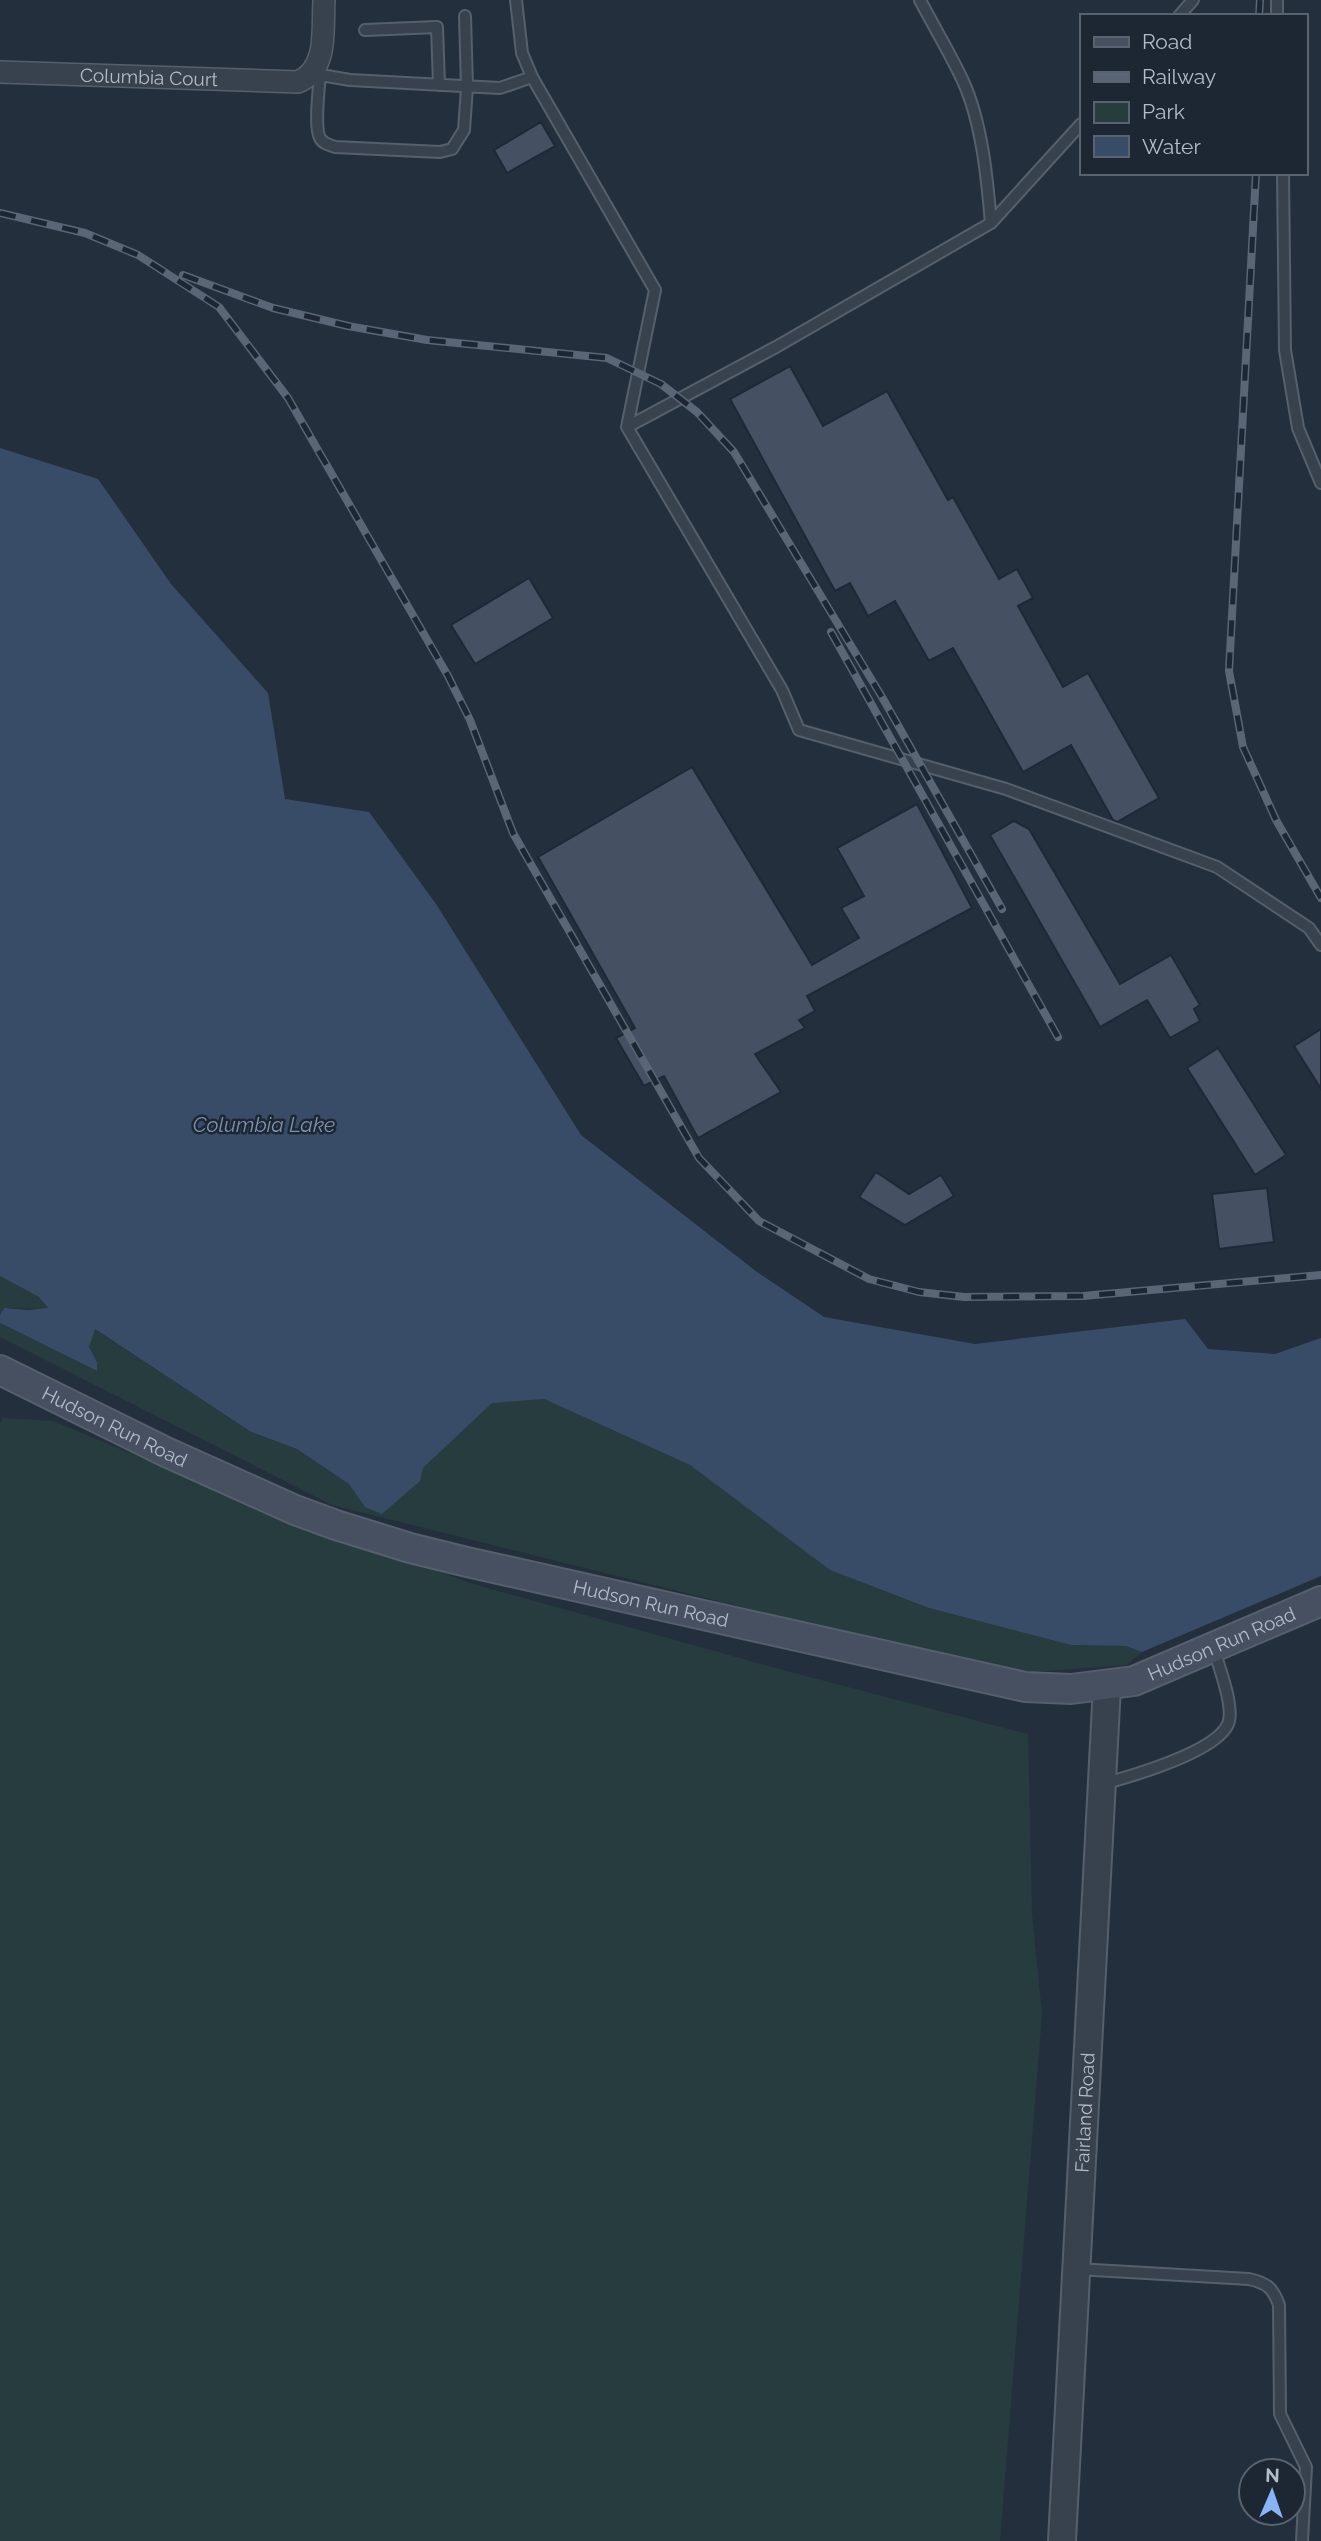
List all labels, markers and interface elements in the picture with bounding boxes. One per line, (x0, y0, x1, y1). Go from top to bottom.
legend (1080, 14, 1307, 175)
text: Road (1142, 29, 1192, 54)
street label: Columbia Court (80, 64, 219, 90)
text: Railway (1142, 64, 1216, 89)
text: Park (1142, 99, 1185, 124)
text: Water (1142, 134, 1201, 159)
water label: Columbia Lake (193, 1112, 335, 1137)
street label: Hudson Run Road (39, 1382, 191, 1471)
street label: Hudson Run Road (571, 1575, 731, 1631)
street label: Hudson Run Road (1144, 1602, 1299, 1685)
street label: Fairland Road (1070, 2052, 1099, 2173)
north arrow (1237, 2457, 1307, 2527)
text: N (1265, 2464, 1280, 2486)

